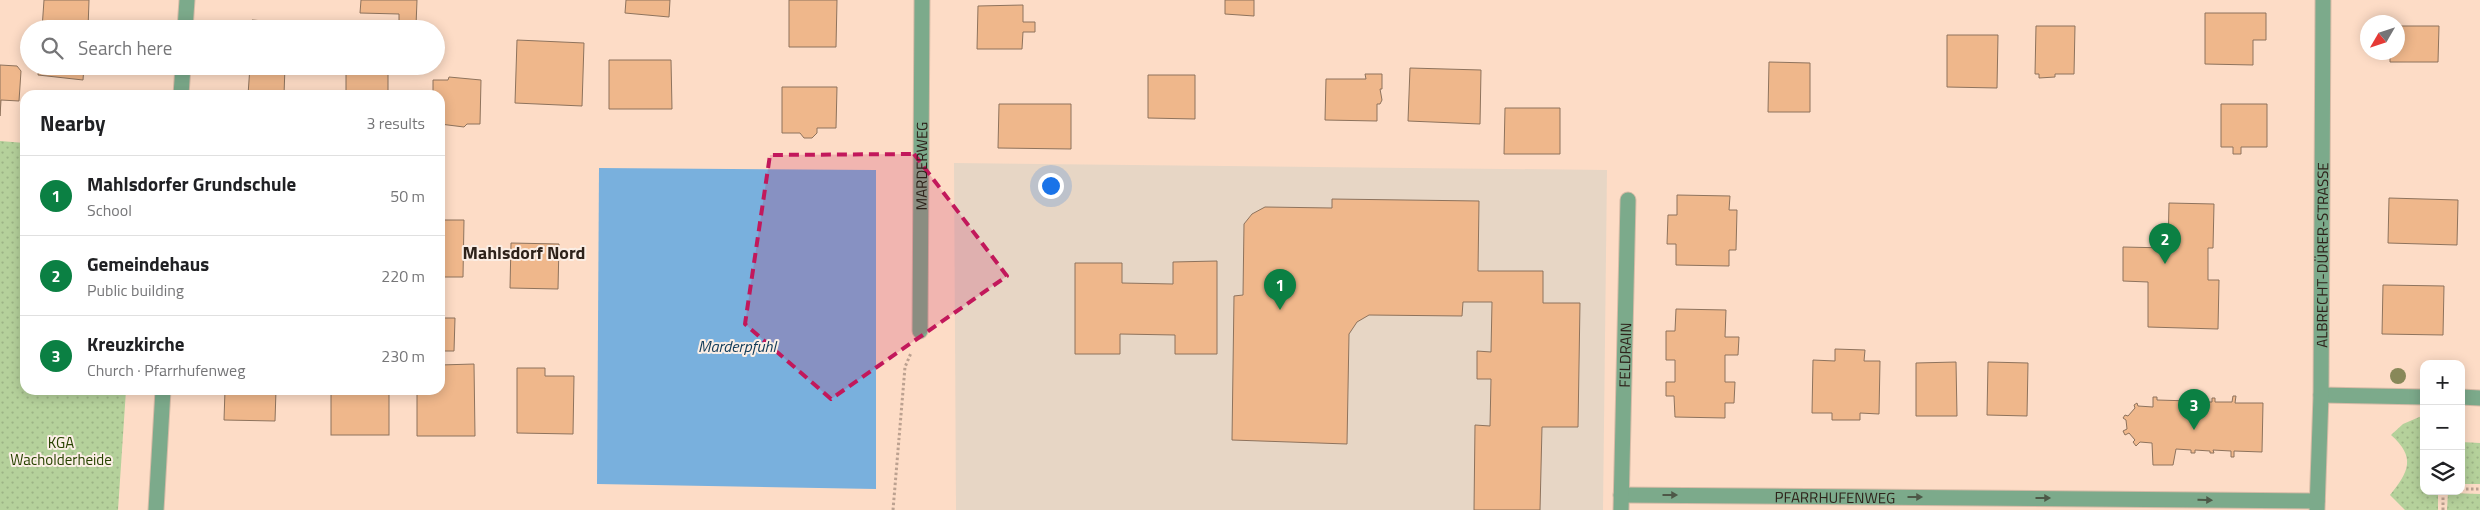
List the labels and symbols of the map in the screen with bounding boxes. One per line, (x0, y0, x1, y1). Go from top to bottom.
north arrow (2360, 15, 2405, 60)
street label: MARDERWEG (909, 122, 933, 210)
street label: ALBRECHT-DÜRER-STRASSE (2310, 162, 2334, 348)
your location (1038, 173, 1064, 199)
pin: 2 (2149, 223, 2181, 264)
district label: Mahlsdorf Nord (462, 239, 586, 266)
pin: 1 (1264, 269, 1296, 310)
street label: FELDRAIN (1612, 322, 1637, 388)
water label: Marderpfuhl (698, 334, 778, 358)
pin: 3 (2178, 389, 2210, 430)
park label: KGA Wacholderheide (10, 431, 112, 471)
street label: PFARRHUFENWEG (1775, 485, 1895, 509)
one-way arrow (1662, 491, 1678, 499)
one-way arrow (1908, 493, 1924, 501)
one-way arrow (2035, 494, 2051, 502)
one-way arrow (2198, 496, 2214, 504)

